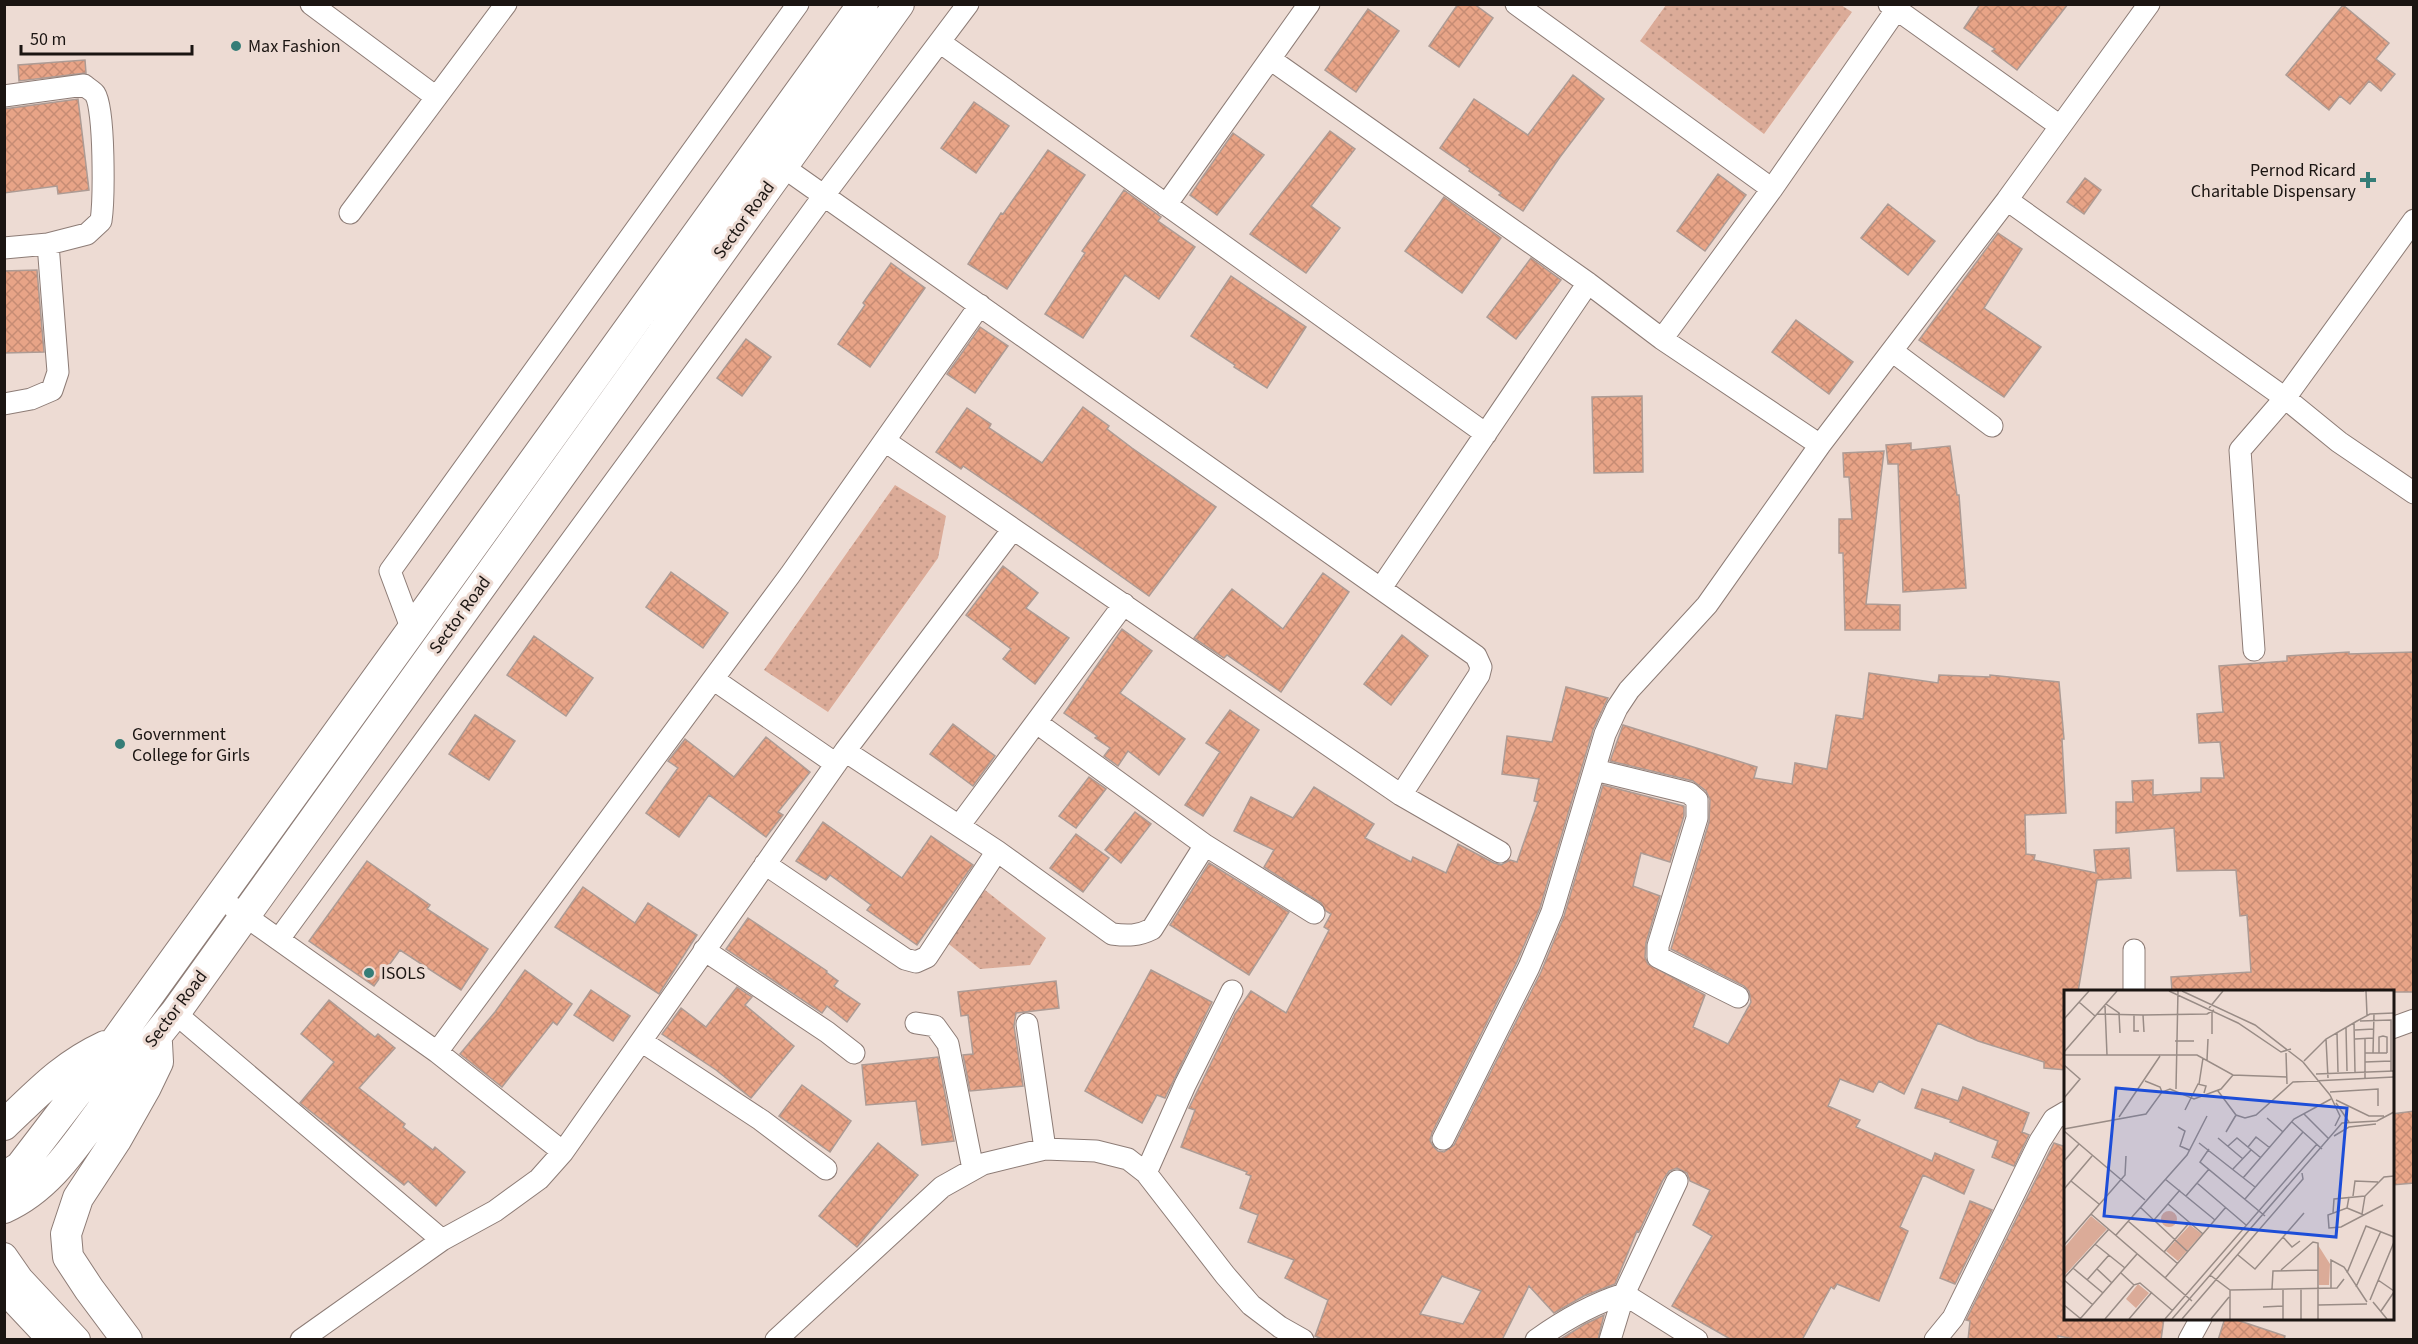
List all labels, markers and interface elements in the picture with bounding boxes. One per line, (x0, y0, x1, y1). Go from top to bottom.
scale bar (21, 18, 192, 56)
text: 50 m (30, 27, 66, 52)
place label: Max Fashion (248, 34, 341, 59)
marker: Max Fashion (229, 39, 243, 53)
place label: Pernod Ricard Charitable Dispensary (2191, 158, 2357, 204)
marker: Pernod Ricard Charitable Dispensary (2361, 173, 2375, 187)
street label: Sector Road (707, 176, 781, 264)
street label: Sector Road (423, 571, 497, 659)
place label: Government College for Girls (132, 722, 250, 768)
marker: Government College for Girls (113, 737, 127, 751)
place label: ISOLS (381, 961, 425, 986)
street label: Sector Road (139, 965, 213, 1053)
marker: ISOLS (362, 966, 376, 980)
inset map (2064, 990, 2394, 1320)

